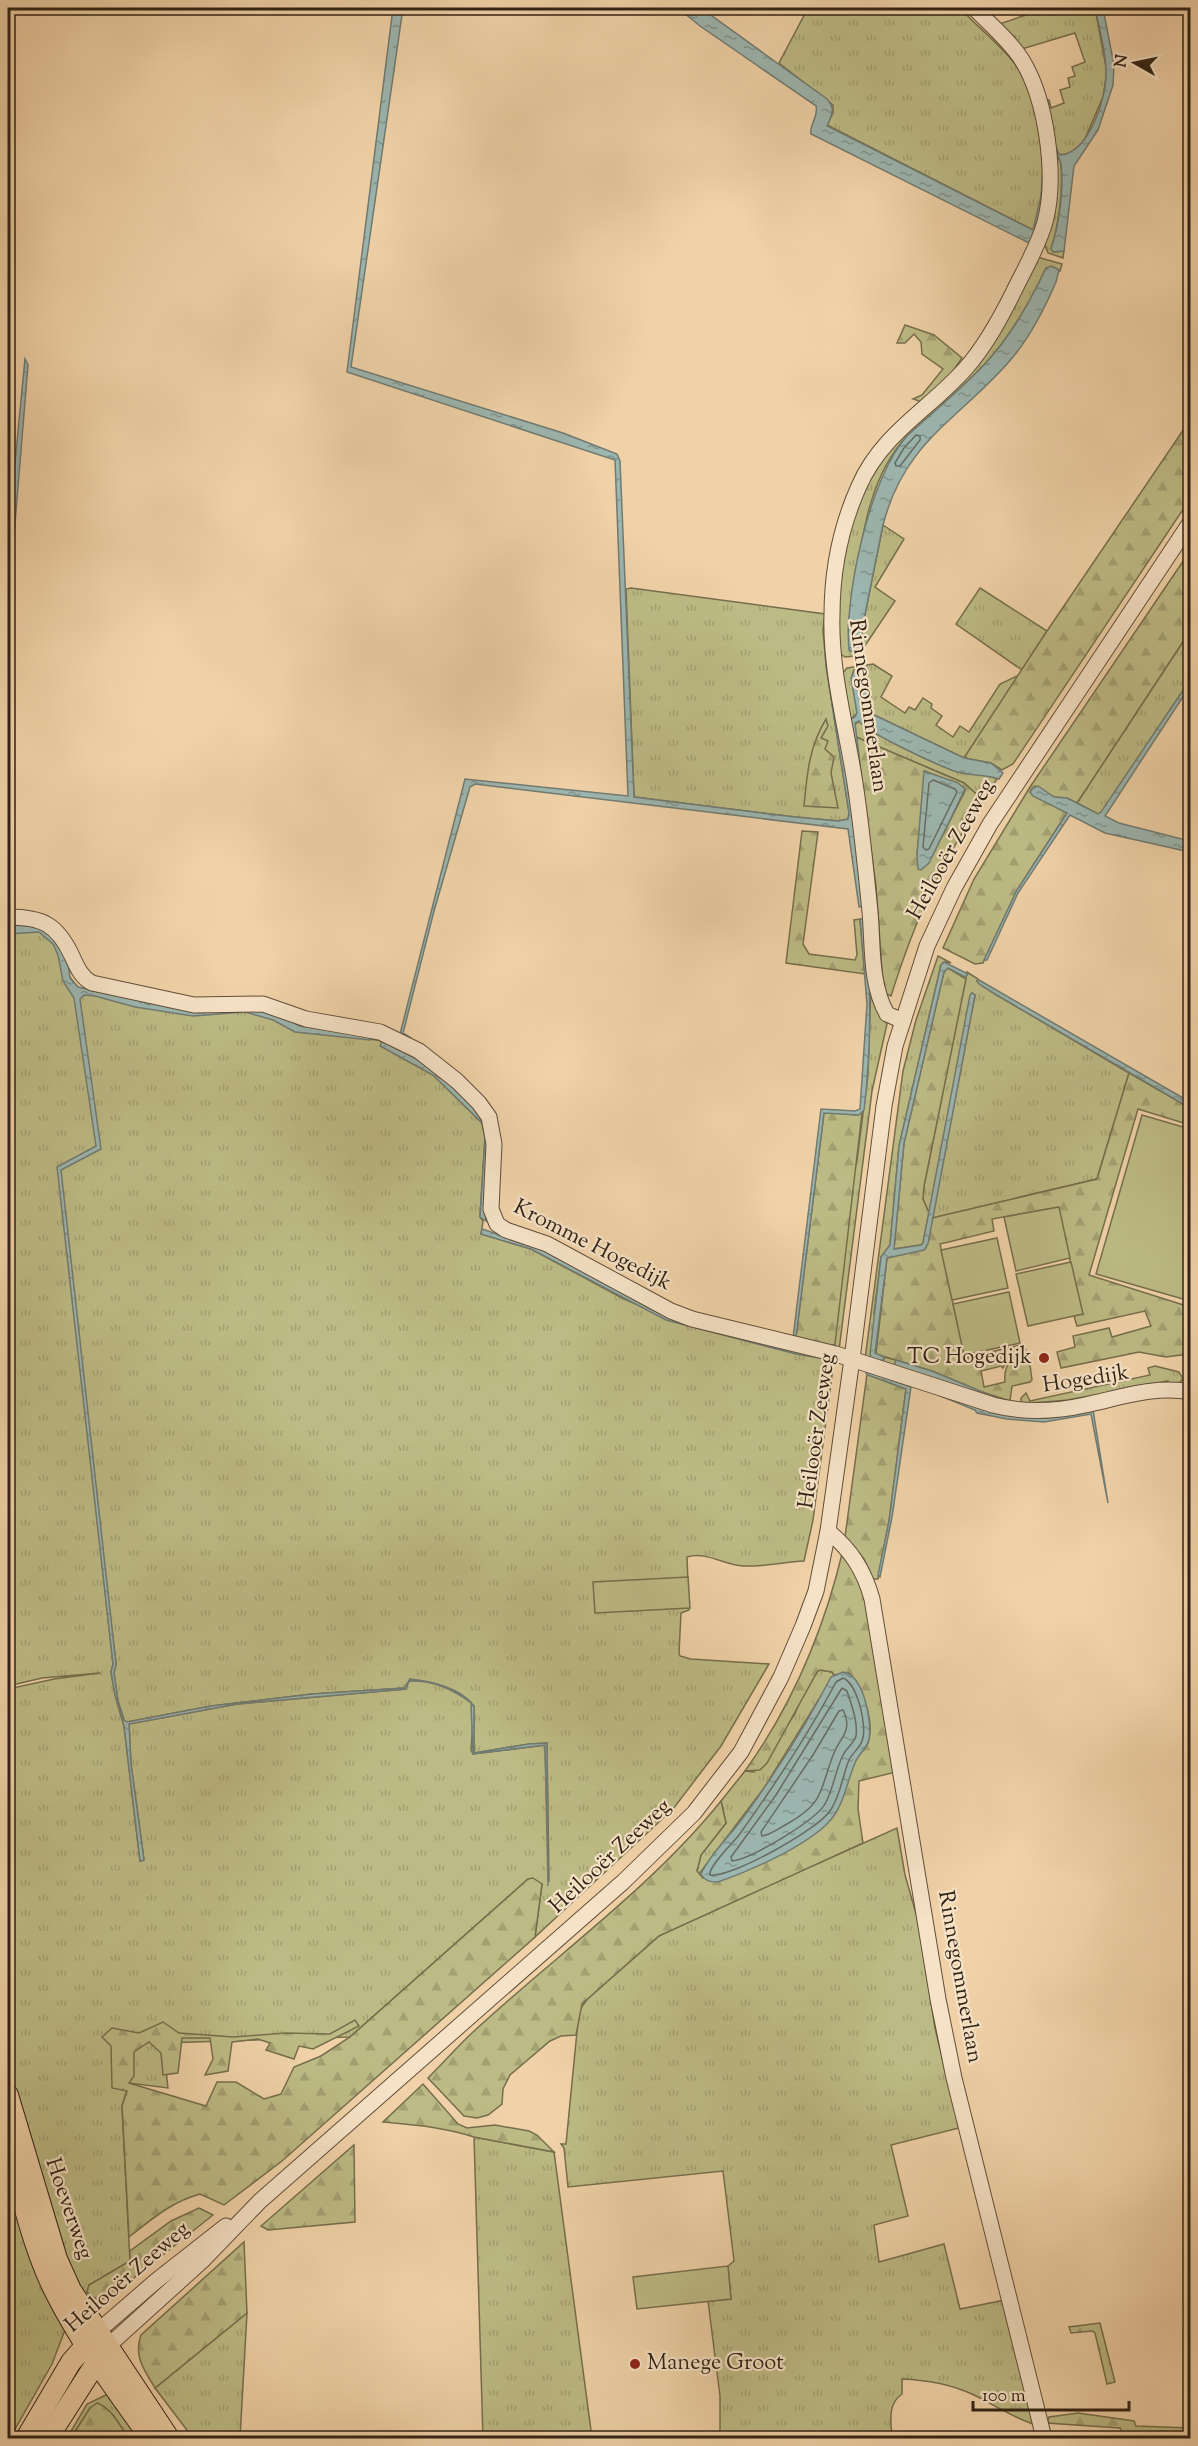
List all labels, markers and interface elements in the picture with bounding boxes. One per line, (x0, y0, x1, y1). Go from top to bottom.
north arrow (1105, 33, 1165, 93)
text: N (1110, 53, 1135, 69)
street label: Rinnegommerlaan (839, 617, 895, 795)
street label: Heilooër Zeeweg (900, 774, 1004, 926)
street label: Kromme Hogedijk (507, 1192, 677, 1300)
place label: TC Hogedijk (907, 1342, 1032, 1374)
street label: Heilooër Zeeweg (791, 1351, 845, 1511)
marker: TC Hogedijk (1037, 1351, 1051, 1365)
street label: Hogedijk (1041, 1357, 1131, 1403)
street label: Heilooër Zeeweg (543, 1792, 679, 1922)
street label: Rinnegommerlaan (928, 1888, 990, 2066)
street label: Hoeverweg (36, 2154, 100, 2264)
street label: Heilooër Zeeweg (58, 2214, 198, 2341)
place label: Manege Groot (647, 2348, 784, 2380)
marker: Manege Groot (628, 2357, 642, 2371)
scale bar (973, 2374, 1129, 2412)
text: 100 m (982, 2384, 1026, 2410)

